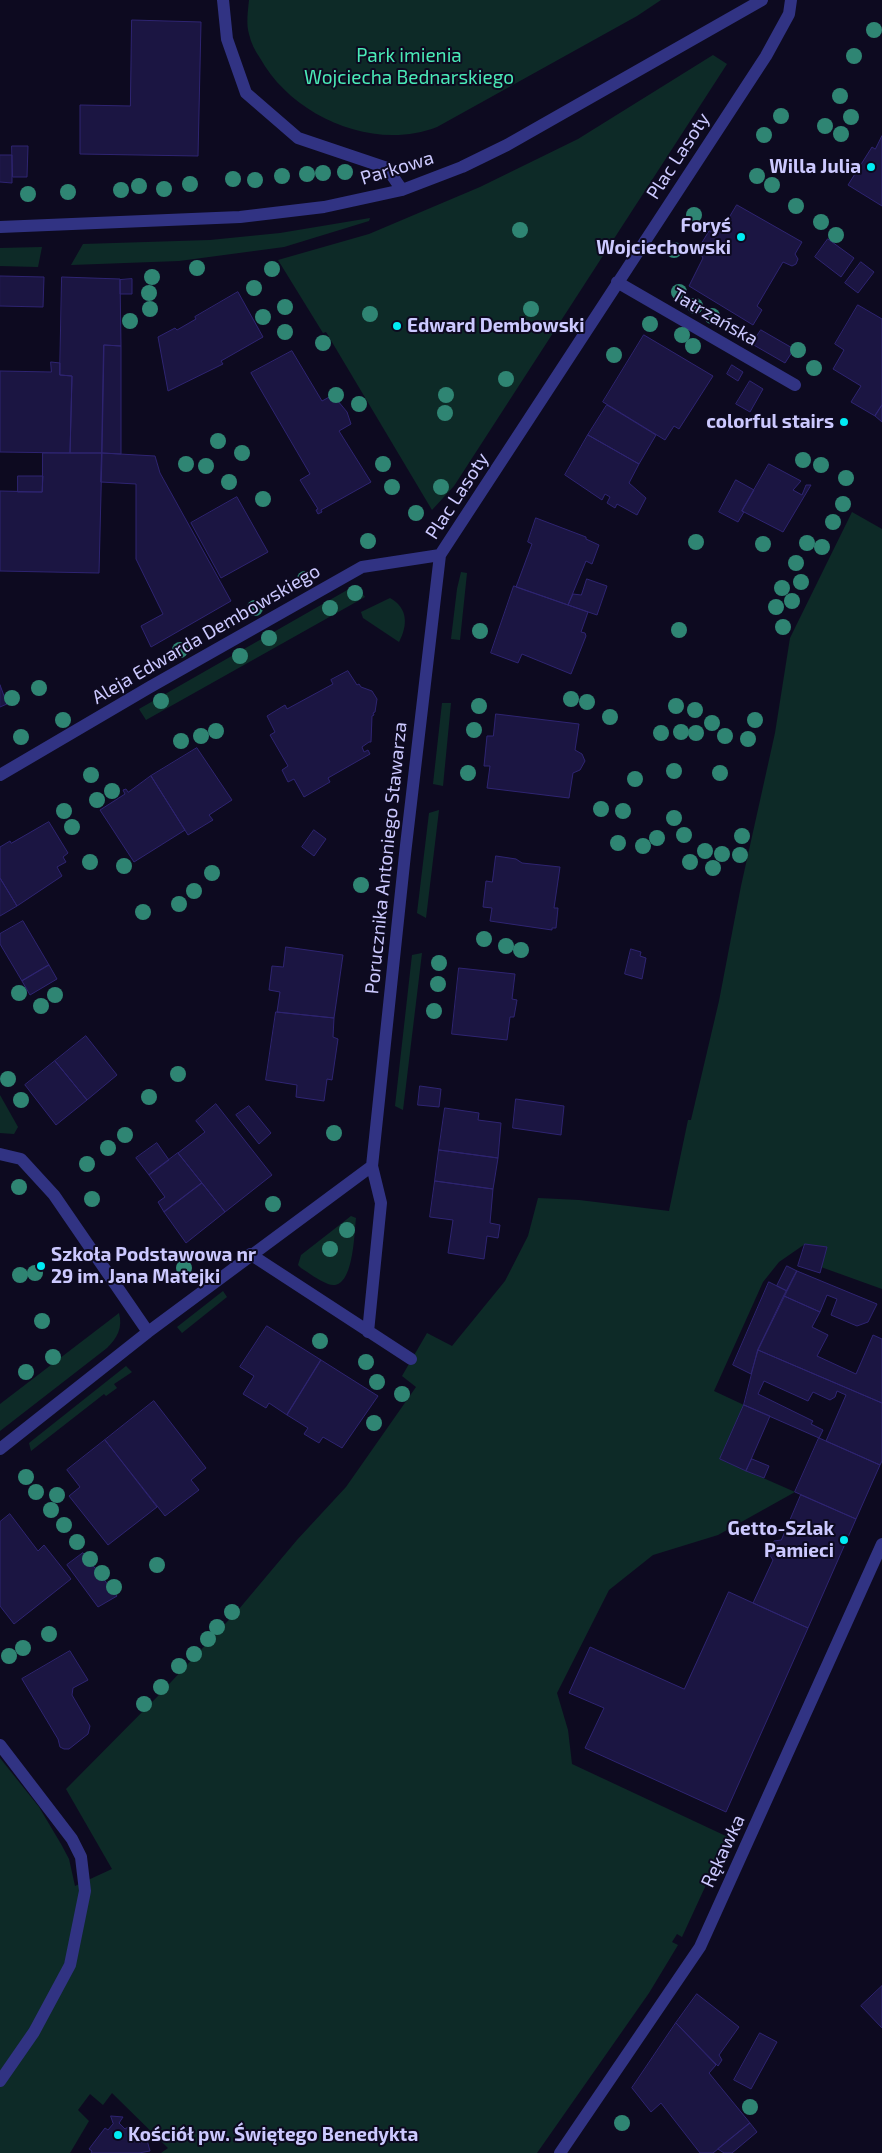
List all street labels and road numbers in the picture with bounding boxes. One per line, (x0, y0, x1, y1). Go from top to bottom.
street label: Plac Lasoty (642, 108, 714, 204)
street label: Parkowa (358, 146, 436, 190)
street label: Tatrzańska (668, 283, 762, 351)
street label: Plac Lasoty (421, 448, 493, 544)
street label: Aleja Edwarda Dembowskiego (88, 559, 324, 709)
street label: Porucznika Antoniego Stawarza (360, 721, 412, 995)
street label: Rękawka (696, 1811, 750, 1891)

